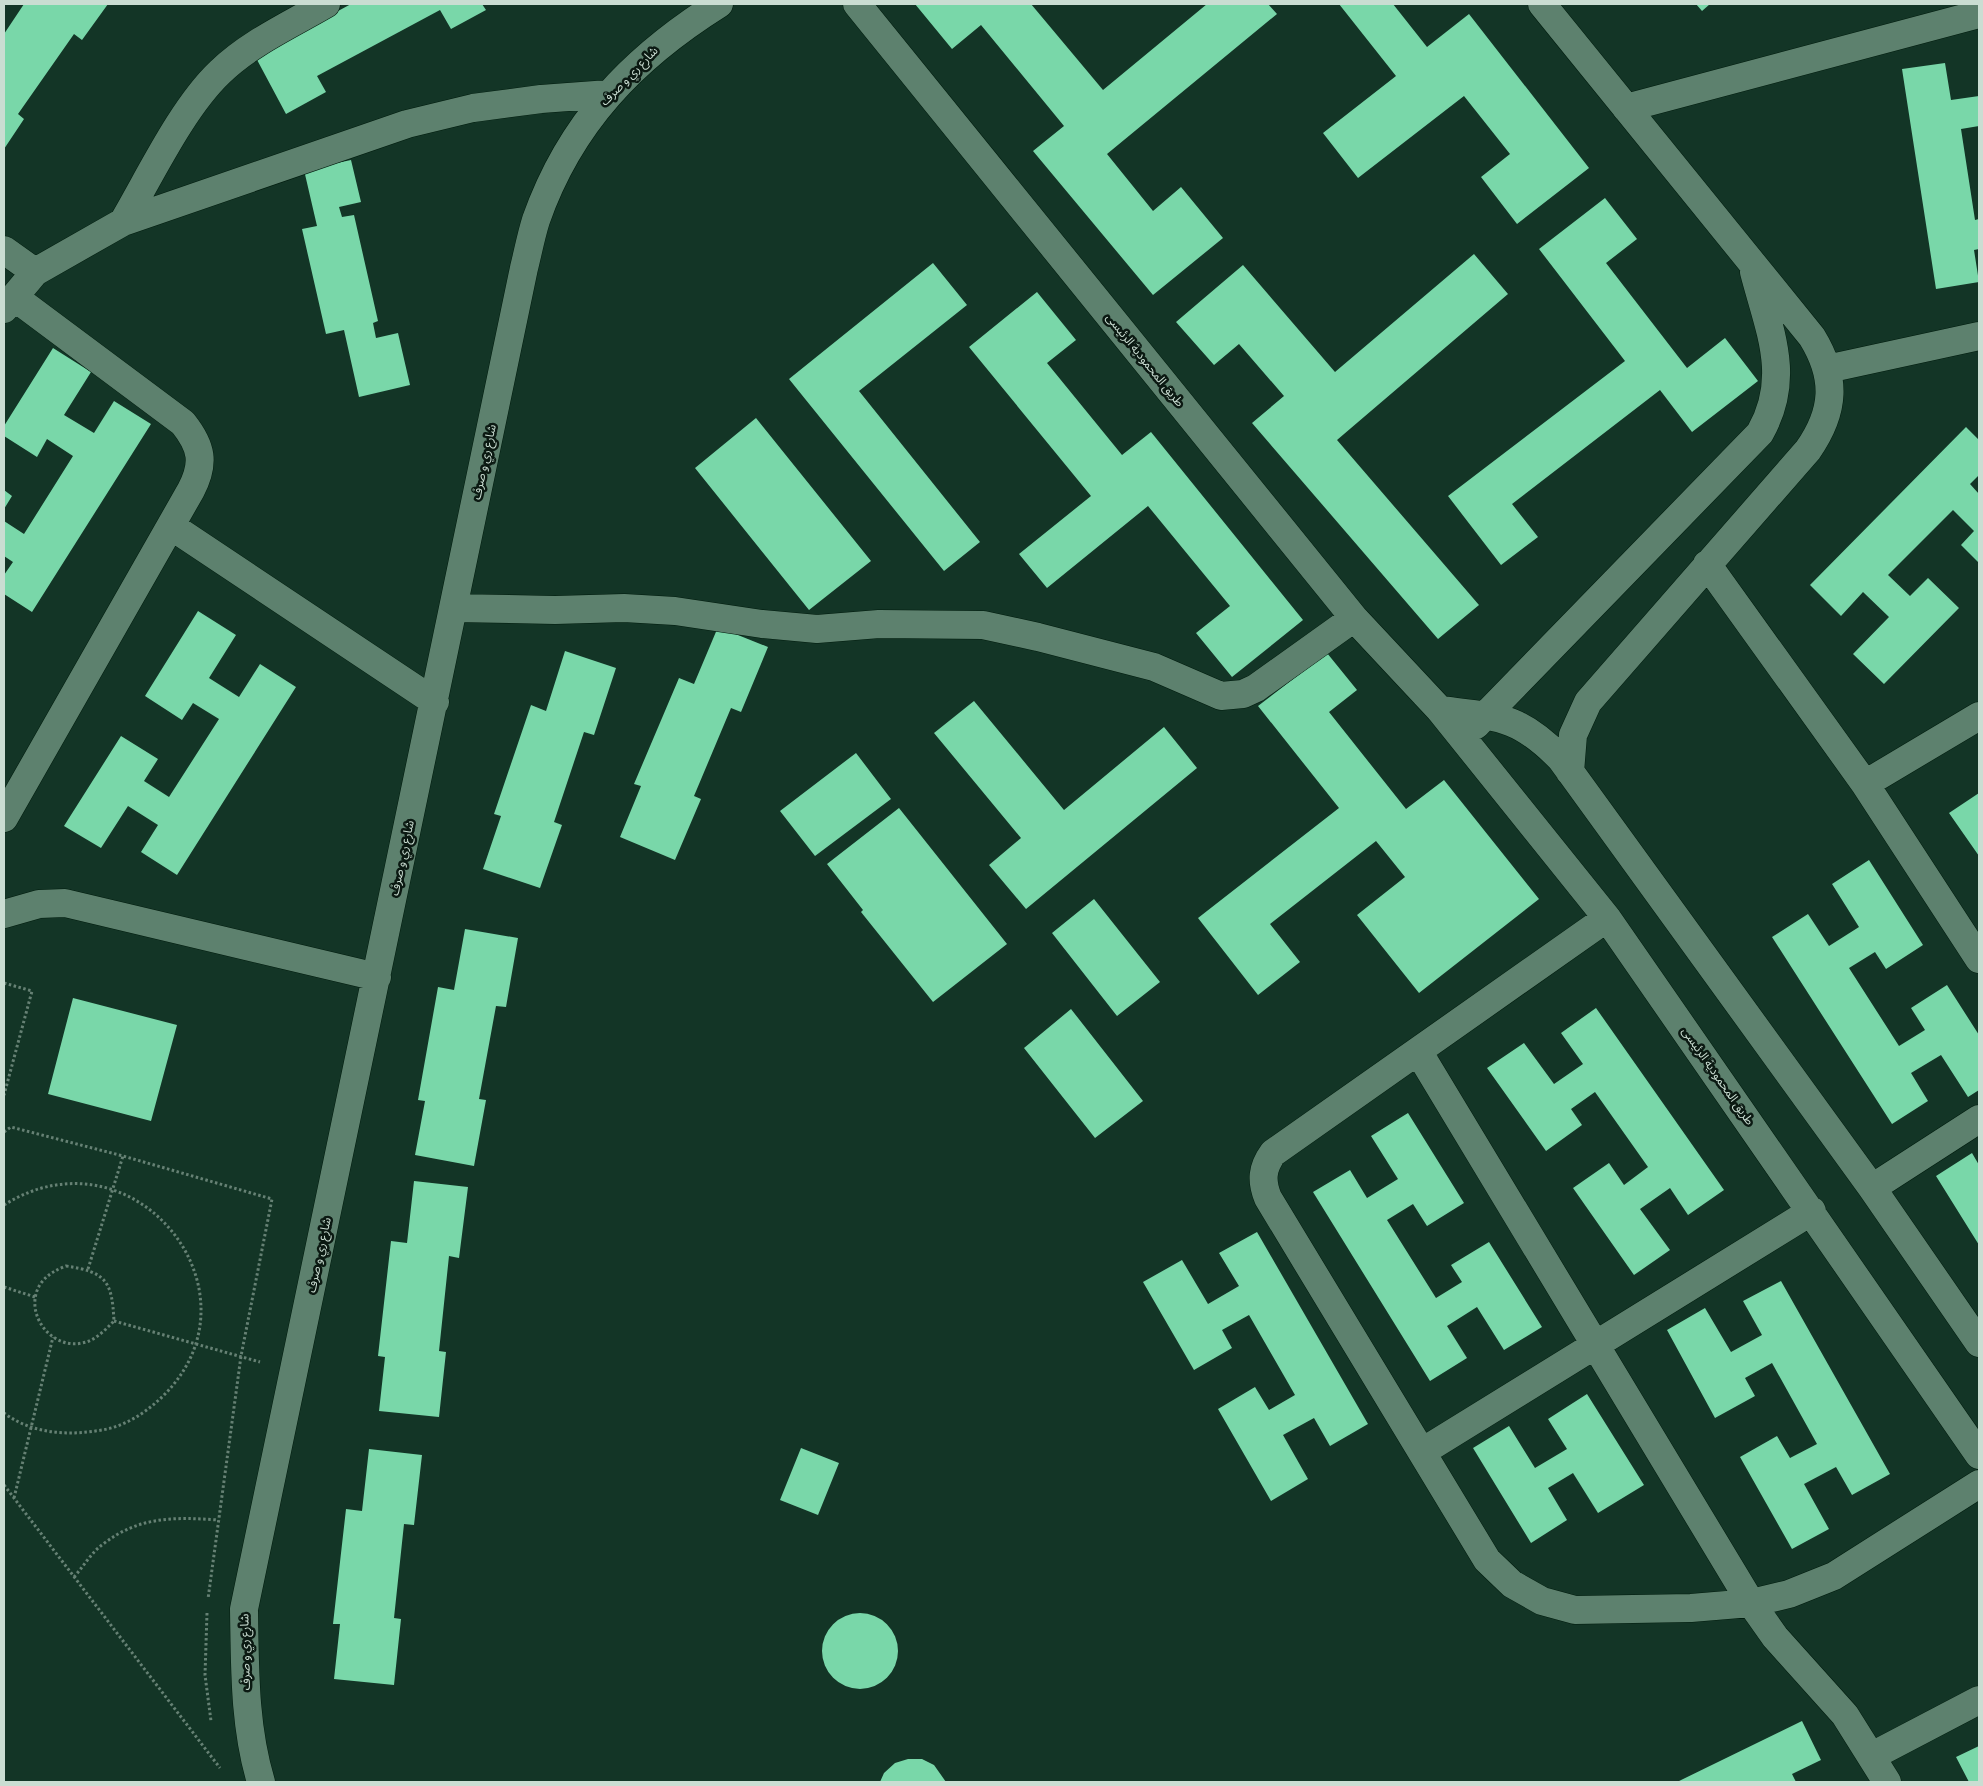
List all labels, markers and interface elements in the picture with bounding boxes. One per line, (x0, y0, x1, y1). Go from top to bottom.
street label: شارع ري و صرف (596, 42, 663, 110)
street label: طريق المحمودية الرئيسى (1102, 309, 1188, 410)
street label: شارع ري و صرف (467, 423, 502, 501)
street label: شارع ري و صرف (385, 819, 420, 897)
street label: طريق المحمودية الرئيسى (1678, 1023, 1759, 1128)
street label: شارع ري و صرف (302, 1216, 337, 1294)
street label: شارع ري و صرف (235, 1614, 255, 1690)

